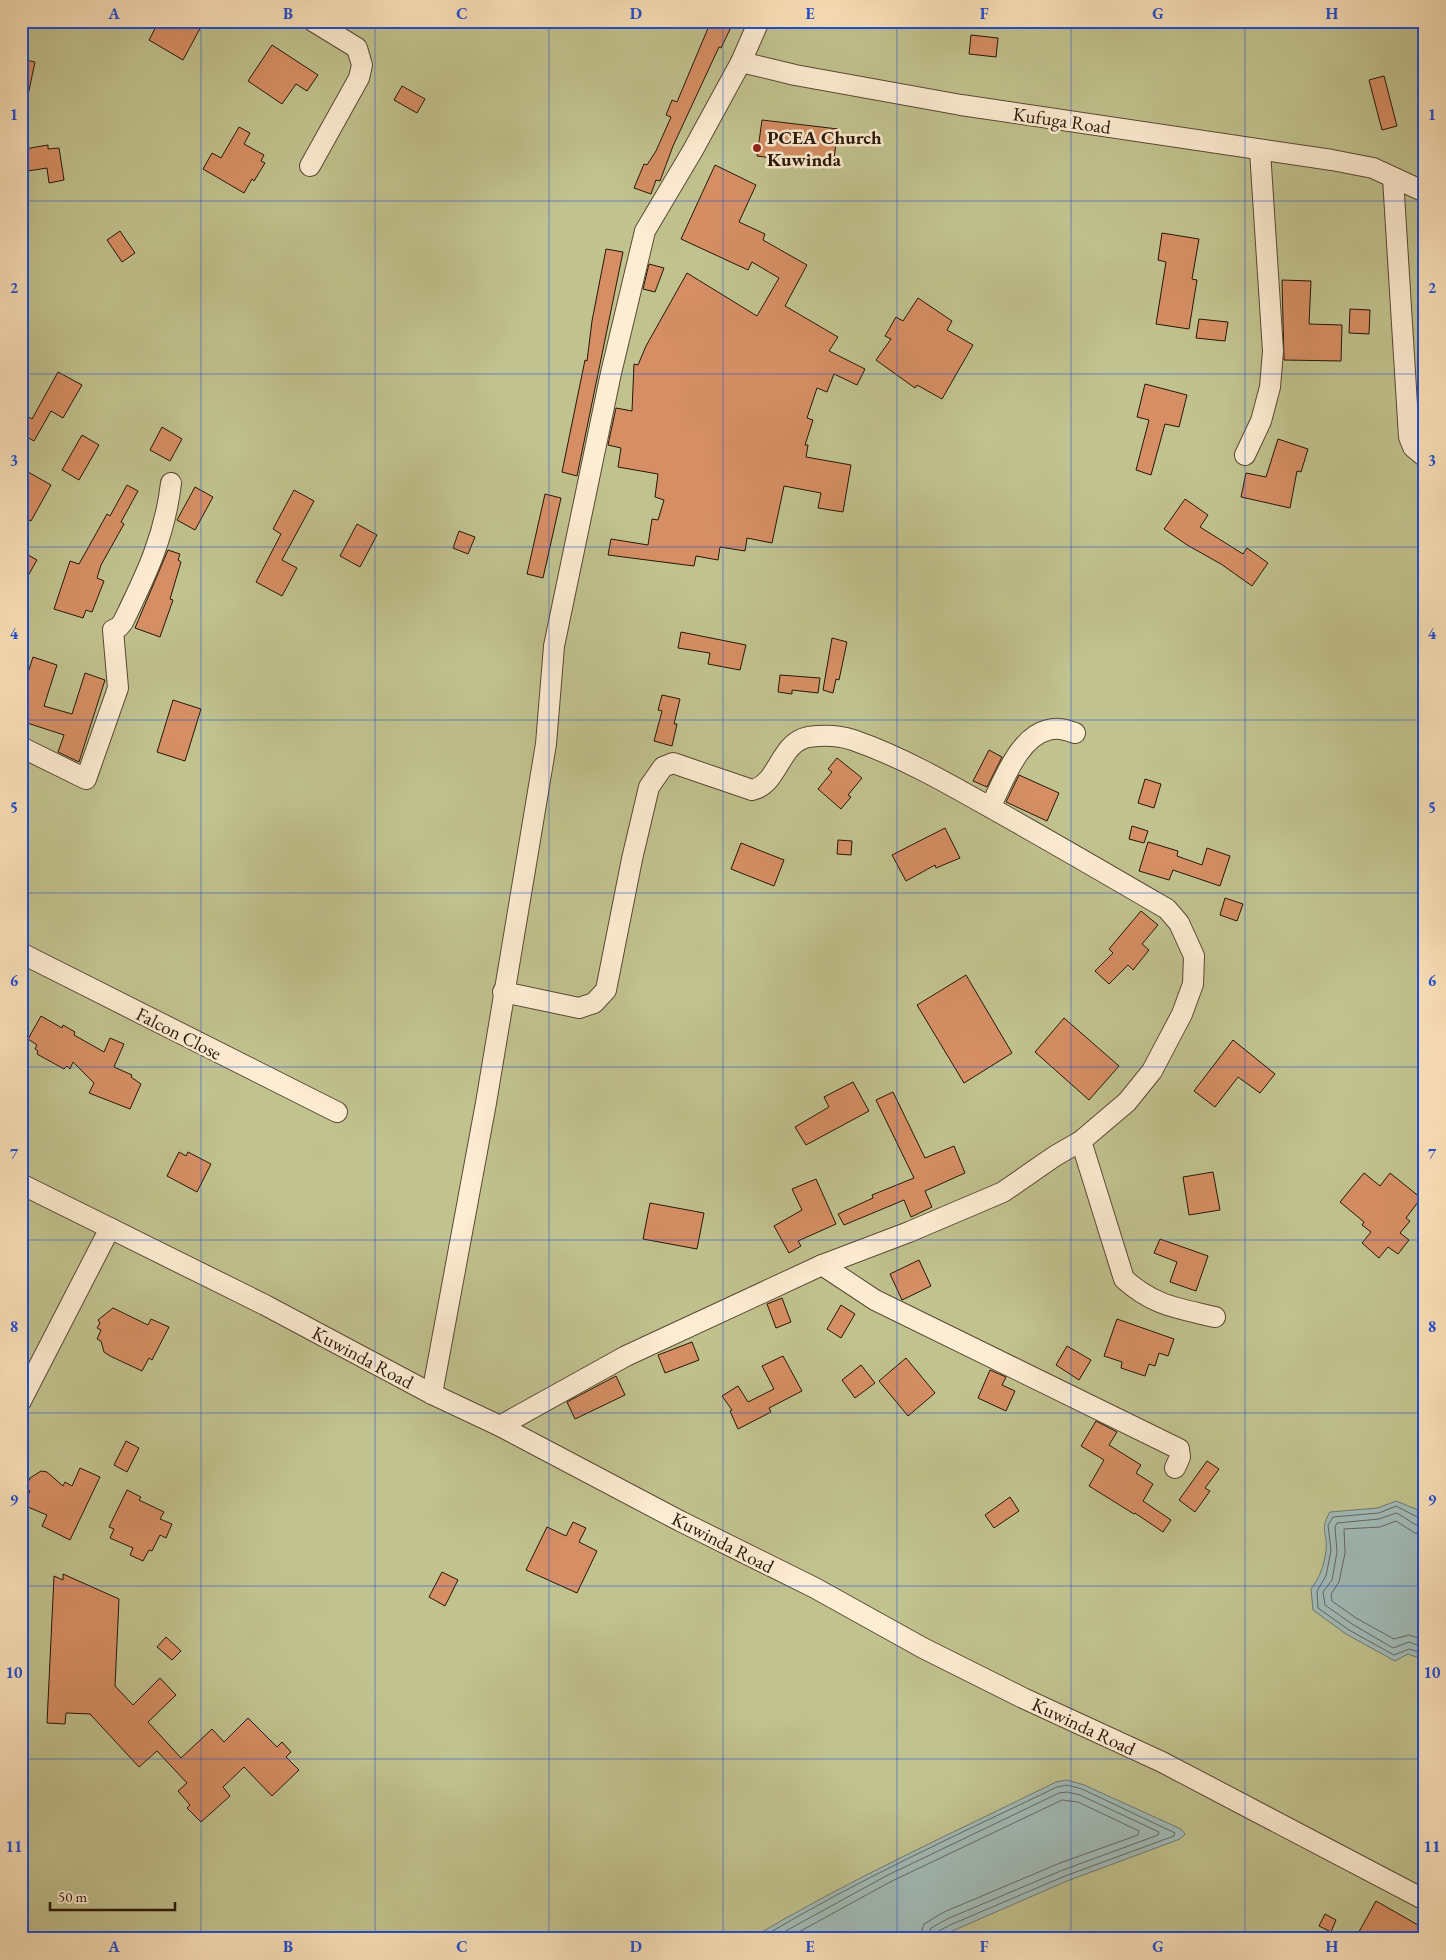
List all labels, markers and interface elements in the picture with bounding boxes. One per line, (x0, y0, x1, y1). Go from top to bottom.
text: A (107, 3, 120, 24)
text: B (283, 3, 293, 24)
text: C (456, 3, 468, 24)
text: D (630, 3, 642, 24)
text: E (805, 3, 815, 24)
text: F (980, 3, 989, 24)
text: G (1152, 3, 1164, 24)
text: H (1326, 3, 1339, 24)
street label: Kufuga Road (1011, 101, 1113, 140)
text: 1 (10, 104, 18, 125)
text: 1 (1428, 104, 1436, 125)
place label: PCEA Church Kuwinda (767, 125, 882, 172)
marker: PCEA Church Kuwinda (751, 142, 763, 154)
text: 2 (10, 277, 19, 298)
text: 2 (1428, 277, 1437, 298)
text: 3 (10, 450, 18, 471)
text: 3 (1428, 450, 1436, 471)
text: 4 (10, 623, 19, 644)
text: 4 (1428, 623, 1437, 644)
text: 5 (10, 797, 18, 818)
text: 5 (1428, 797, 1436, 818)
text: 6 (10, 970, 19, 991)
text: 6 (1428, 970, 1437, 991)
street label: Falcon Close (132, 1001, 226, 1066)
text: 7 (10, 1143, 19, 1164)
text: 7 (1428, 1143, 1437, 1164)
text: 8 (10, 1316, 18, 1337)
text: 8 (1428, 1316, 1436, 1337)
street label: Kuwinda Road (308, 1320, 418, 1395)
text: 9 (10, 1489, 19, 1510)
text: 9 (1428, 1489, 1437, 1510)
street label: Kuwinda Road (667, 1506, 778, 1579)
text: 10 (6, 1662, 23, 1683)
text: 10 (1424, 1662, 1441, 1683)
street label: Kuwinda Road (1028, 1692, 1140, 1761)
text: 11 (6, 1836, 22, 1857)
text: 11 (1424, 1836, 1440, 1857)
scale bar (50, 1880, 175, 1912)
text: 50 m (58, 1887, 87, 1906)
text: A (107, 1936, 120, 1957)
text: B (283, 1936, 293, 1957)
text: C (456, 1936, 468, 1957)
text: D (630, 1936, 642, 1957)
text: E (805, 1936, 815, 1957)
text: F (980, 1936, 989, 1957)
text: G (1152, 1936, 1164, 1957)
text: H (1326, 1936, 1339, 1957)

